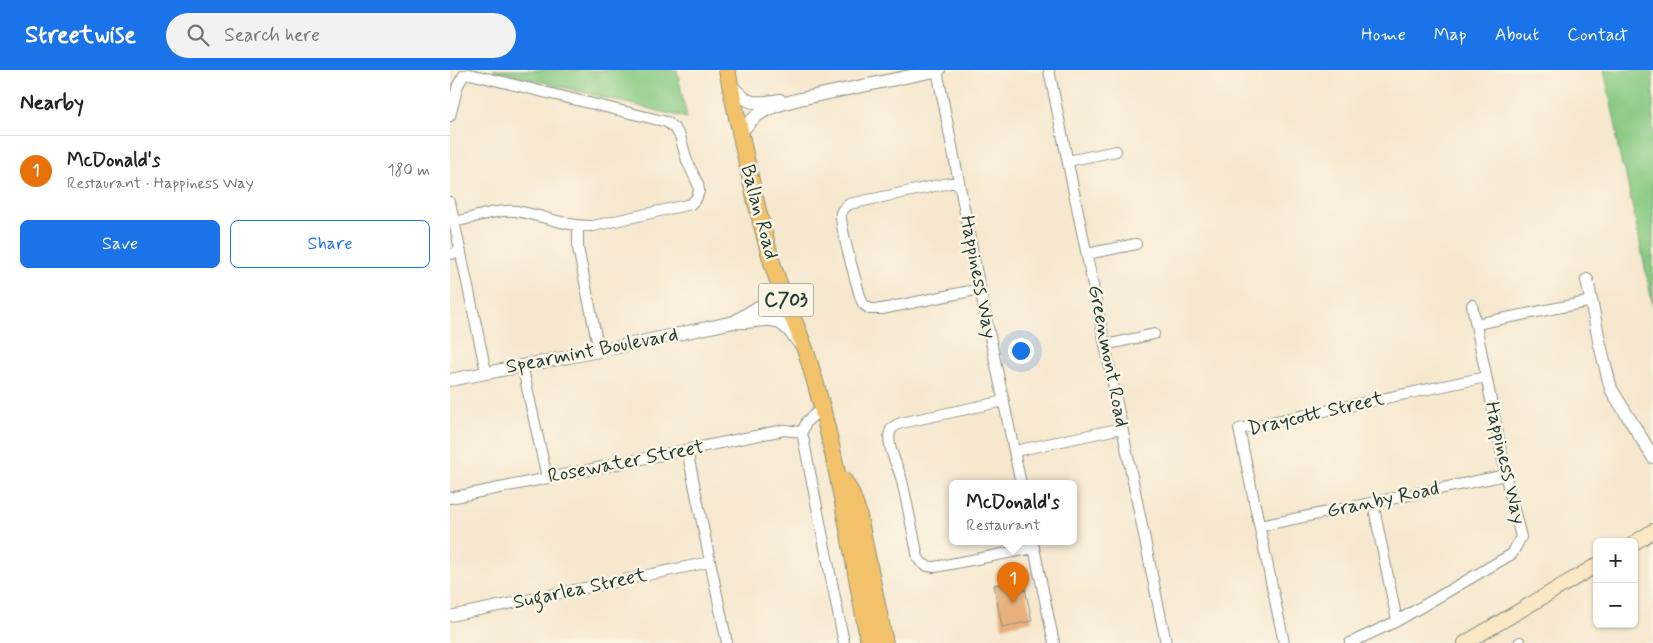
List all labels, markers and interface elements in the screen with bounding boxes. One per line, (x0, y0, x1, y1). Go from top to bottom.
search box (166, 13, 516, 58)
text: Streetwise (25, 20, 136, 51)
icon: search (184, 21, 212, 49)
text: Search here (224, 23, 320, 48)
text: Home (1361, 23, 1406, 47)
text: Map (1434, 23, 1467, 47)
text: About (1495, 23, 1539, 47)
text: Contact (1567, 23, 1628, 47)
text: Nearby (20, 89, 84, 117)
text: McDonald's (67, 148, 160, 173)
text: 1 (32, 160, 40, 181)
text: 180 m (387, 160, 430, 181)
street label: Ballan Road (733, 162, 785, 262)
text: Restaurant · Happiness Way (67, 173, 254, 194)
street label: Happiness Way (953, 213, 1003, 341)
button: Save (20, 220, 220, 268)
button: Share (230, 220, 430, 268)
street label: Greenmont Road (1081, 283, 1135, 429)
road number: C703 (758, 284, 814, 316)
street label: Spearmint Boulevard (504, 321, 680, 381)
your location (1008, 338, 1034, 364)
street label: Draycott Street (1245, 385, 1387, 443)
street label: Happiness Way (1478, 399, 1532, 527)
street label: Rosewater Street (546, 434, 706, 490)
street label: Granby Road (1324, 475, 1442, 525)
popup (949, 480, 1077, 545)
text: McDonald's (966, 490, 1060, 515)
text: Restaurant (966, 515, 1041, 536)
map controls (1593, 538, 1638, 628)
button: + (1593, 538, 1638, 583)
street label: Sugarlea Street (511, 562, 650, 618)
pin: 1 (997, 562, 1029, 603)
button: − (1593, 583, 1638, 628)

